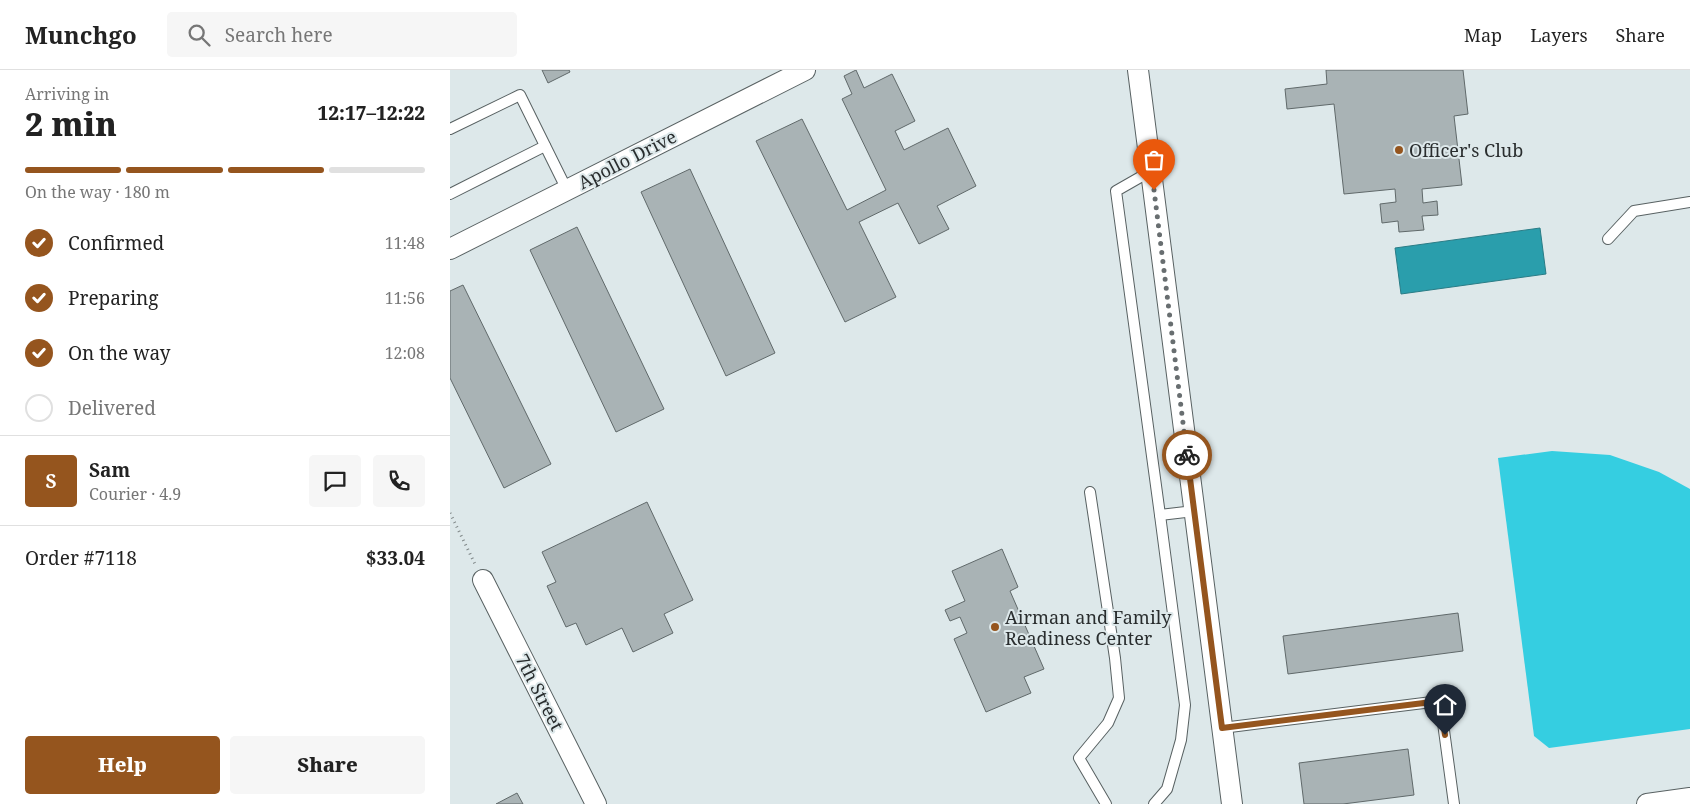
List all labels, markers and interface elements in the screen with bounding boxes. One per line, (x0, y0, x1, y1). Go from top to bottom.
search box (167, 12, 517, 57)
text: Munchgo (25, 18, 137, 51)
icon: search (185, 21, 213, 49)
text: Search here (225, 22, 333, 48)
text: Map (1464, 23, 1502, 47)
text: Layers (1530, 23, 1588, 47)
text: Share (1616, 23, 1665, 47)
text: Arriving in (25, 83, 109, 105)
text: 12:17–12:22 (317, 100, 425, 126)
text: 2 min (25, 102, 117, 145)
street label: Apollo Drive (574, 124, 680, 194)
place label: Officer's Club (1409, 138, 1523, 162)
pin (1133, 139, 1175, 190)
marker: Officer's Club (1393, 144, 1405, 156)
icon: bag (1140, 146, 1168, 174)
text: On the way · 180 m (25, 181, 170, 203)
icon: check (25, 229, 53, 257)
text: Confirmed (68, 230, 164, 256)
text: 11:48 (385, 232, 425, 254)
icon: check (25, 284, 53, 312)
text: Preparing (68, 285, 158, 311)
text: 11:56 (385, 287, 425, 309)
icon: check (25, 339, 53, 367)
text: On the way (68, 340, 171, 366)
text: 12:08 (385, 342, 425, 364)
text: Delivered (68, 395, 156, 421)
courier (1162, 430, 1212, 480)
icon: bike (1173, 441, 1201, 469)
button: chat (309, 455, 361, 507)
button: phone (373, 455, 425, 507)
text: Sam (89, 457, 130, 483)
text: S (45, 468, 57, 494)
text: Courier · 4.9 (89, 483, 181, 505)
text: Order #7118 (25, 545, 137, 571)
text: $33.04 (366, 545, 425, 571)
place label: Airman and Family Readiness Center (1005, 605, 1172, 650)
marker: Airman and Family Readiness Center (989, 621, 1001, 633)
street label: 7th Street (511, 650, 569, 734)
pin (1424, 684, 1466, 735)
icon: home (1431, 691, 1459, 719)
button: Help (25, 736, 220, 794)
button: Share (230, 736, 425, 794)

